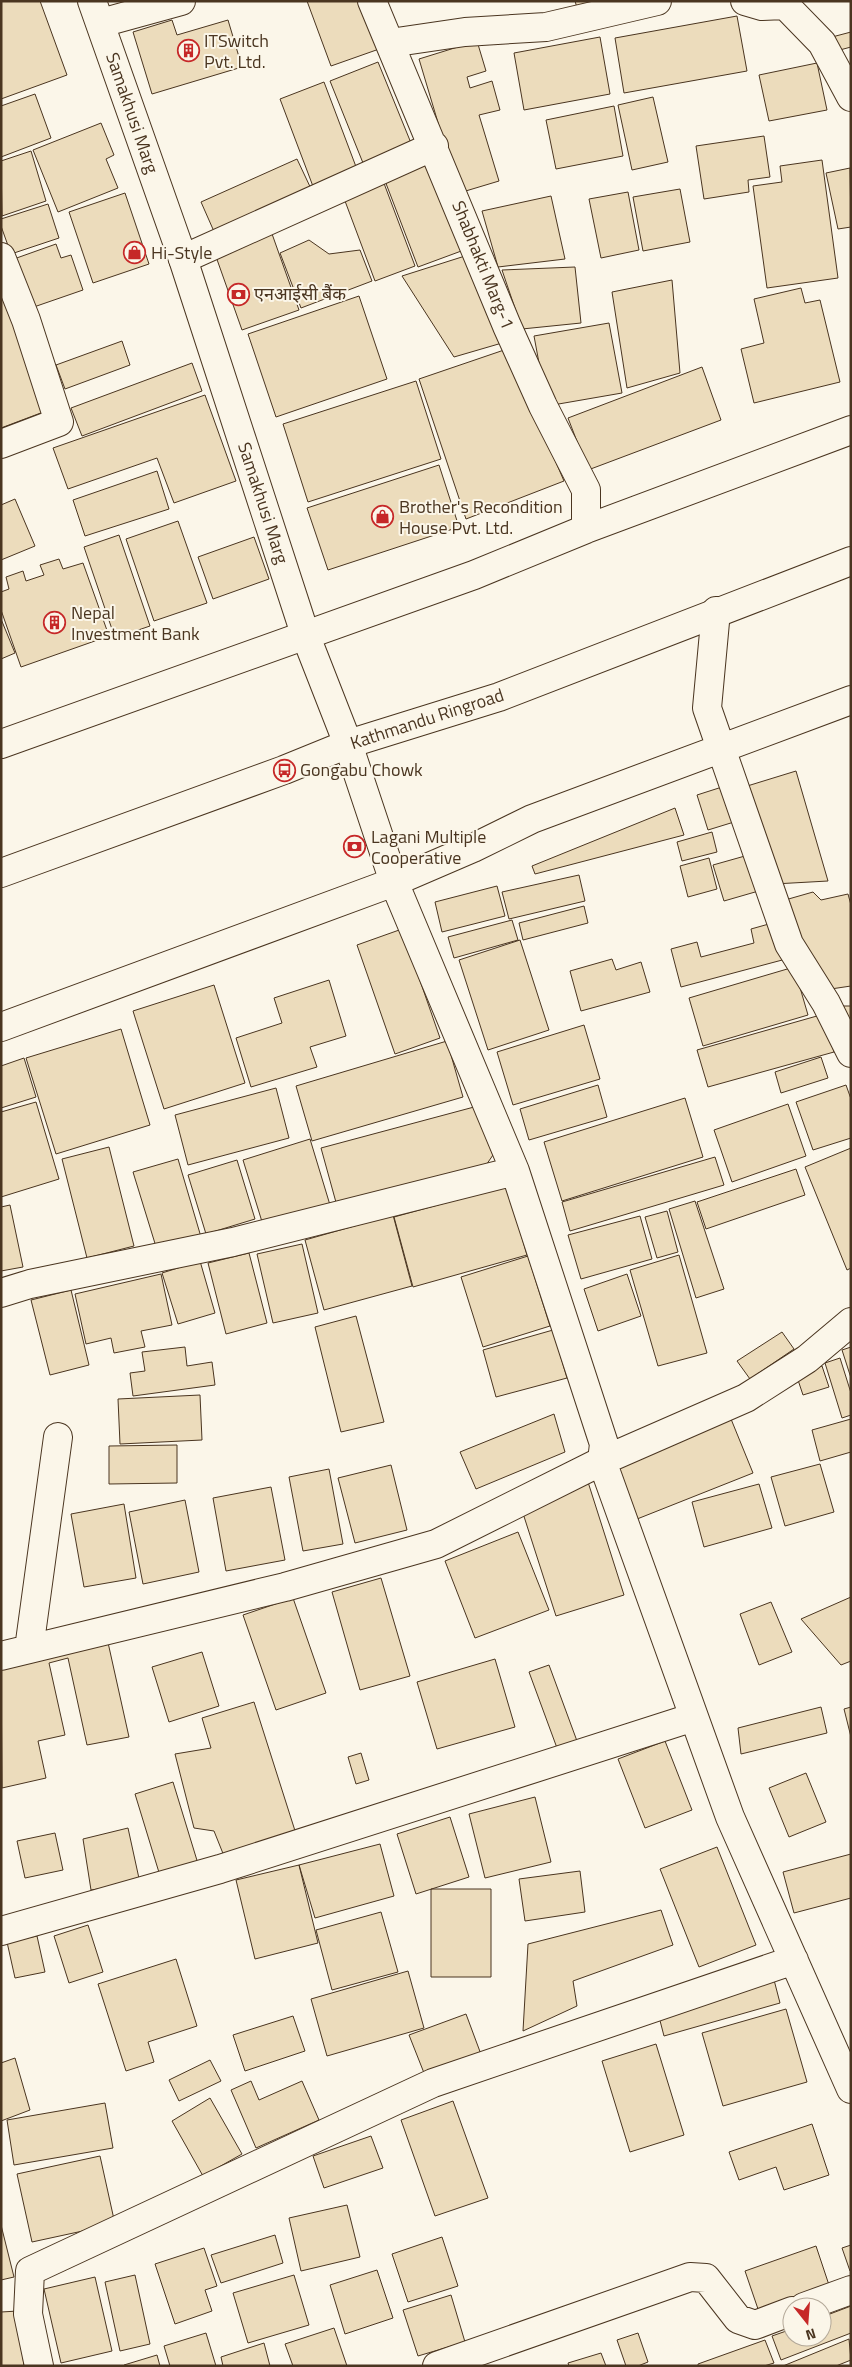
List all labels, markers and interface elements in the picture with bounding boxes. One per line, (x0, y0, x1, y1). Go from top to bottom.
place label: ITSwitch Pvt. Ltd. (204, 27, 269, 75)
building icon: ITSwitch Pvt. Ltd. (176, 39, 200, 63)
street label: Samakhusi Marg (99, 49, 166, 177)
street label: Shabhakti Marg-1 (445, 196, 522, 333)
place label: Hi-Style (151, 239, 212, 266)
shop icon: Hi-Style (123, 241, 147, 265)
place label: एनआईसी बैंक (254, 280, 347, 307)
bank icon: एनआईसी बैंक (226, 282, 250, 306)
street label: Samakhusi Marg (231, 439, 296, 567)
place label: Brother's Recondition House Pvt. Ltd. (399, 493, 563, 541)
shop icon: Brother's Recondition House Pvt. Ltd. (371, 505, 395, 529)
place label: Nepal Investment Bank (71, 599, 200, 647)
building icon: Nepal Investment Bank (43, 611, 67, 635)
street label: Kathmandu Ringroad (347, 681, 507, 756)
place label: Gongabu Chowk (300, 756, 423, 783)
bus stop icon: Gongabu Chowk (272, 758, 296, 782)
place label: Lagani Multiple Cooperative (371, 823, 486, 871)
bank icon: Lagani Multiple Cooperative (343, 835, 367, 859)
north arrow (782, 2297, 832, 2347)
text: N (803, 2323, 819, 2346)

